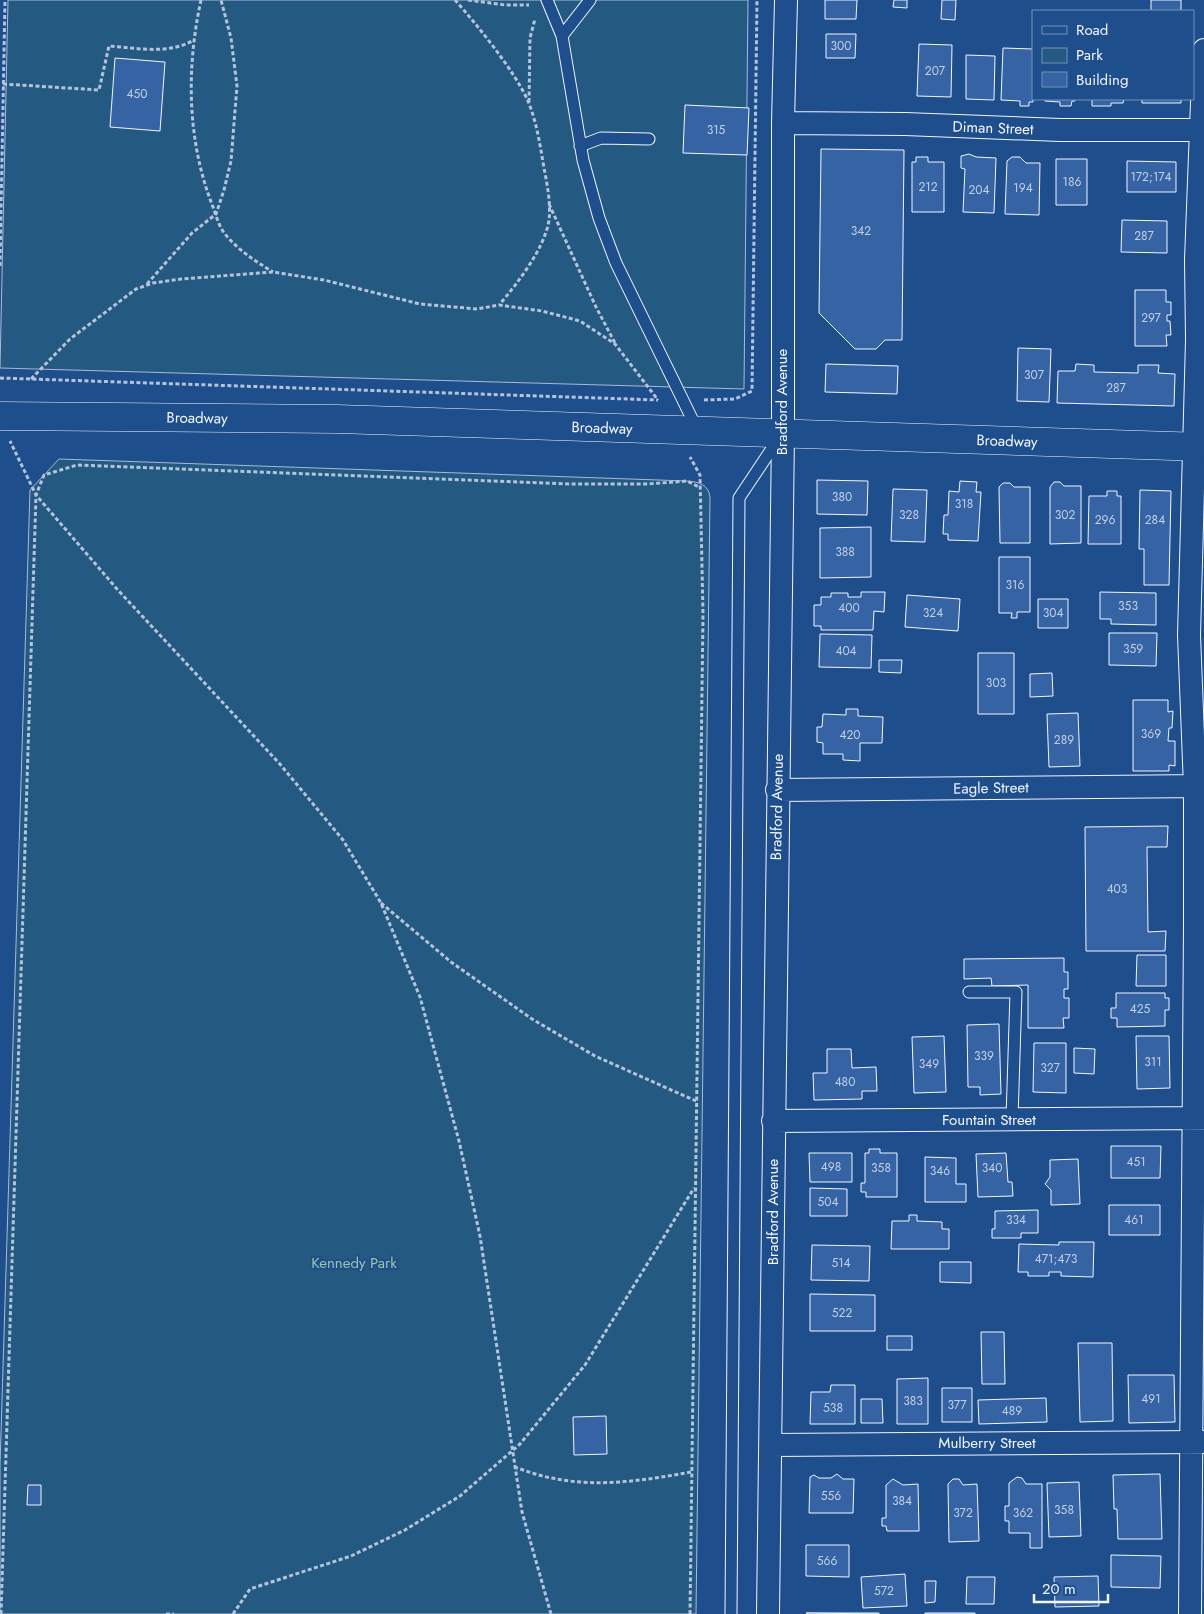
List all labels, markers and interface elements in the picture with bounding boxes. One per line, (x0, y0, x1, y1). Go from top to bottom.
legend (1032, 10, 1194, 100)
text: Road (1076, 19, 1108, 41)
house number: 300 (831, 37, 851, 55)
text: Park (1076, 44, 1103, 66)
house number: 207 (925, 62, 946, 80)
text: Building (1076, 69, 1128, 91)
house number: 450 (127, 85, 147, 103)
street label: Diman Street (952, 116, 1034, 140)
house number: 315 (707, 121, 726, 139)
house number: 172;174 (1130, 168, 1172, 186)
house number: 186 (1063, 173, 1082, 191)
house number: 212 (918, 178, 938, 196)
house number: 194 (1013, 179, 1033, 197)
house number: 204 (968, 181, 990, 199)
house number: 342 (851, 222, 871, 240)
house number: 287 (1134, 227, 1154, 245)
house number: 297 (1141, 309, 1162, 327)
street label: Bradford Avenue (771, 348, 793, 455)
house number: 307 (1024, 366, 1045, 384)
house number: 287 (1106, 379, 1126, 397)
street label: Broadway (166, 406, 228, 430)
street label: Broadway (571, 416, 633, 440)
street label: Broadway (976, 429, 1038, 453)
house number: 380 (832, 488, 852, 506)
house number: 318 (955, 495, 973, 513)
house number: 328 (899, 506, 919, 524)
house number: 302 (1055, 506, 1075, 524)
house number: 296 (1095, 511, 1115, 529)
house number: 284 (1145, 511, 1165, 529)
house number: 388 (835, 543, 855, 561)
house number: 316 (1006, 576, 1025, 594)
house number: 353 (1118, 597, 1138, 615)
house number: 400 (838, 599, 860, 617)
house number: 324 (923, 604, 943, 622)
house number: 304 (1043, 604, 1063, 622)
house number: 359 (1123, 640, 1143, 658)
house number: 404 (835, 642, 857, 660)
house number: 303 (986, 674, 1007, 692)
house number: 369 (1141, 725, 1161, 743)
house number: 420 (839, 726, 861, 744)
house number: 289 (1054, 731, 1074, 749)
street label: Bradford Avenue (765, 753, 789, 861)
street label: Eagle Street (953, 776, 1029, 800)
house number: 403 (1107, 880, 1128, 898)
house number: 425 (1130, 1000, 1151, 1018)
house number: 339 (974, 1047, 994, 1065)
house number: 311 (1144, 1053, 1162, 1071)
house number: 349 (919, 1055, 939, 1073)
house number: 327 (1040, 1059, 1061, 1077)
house number: 480 (835, 1073, 855, 1091)
street label: Fountain Street (942, 1109, 1036, 1131)
house number: 451 (1126, 1153, 1146, 1171)
street label: Bradford Avenue (762, 1158, 784, 1265)
house number: 498 (821, 1158, 841, 1176)
house number: 358 (871, 1159, 891, 1177)
house number: 340 (982, 1159, 1002, 1177)
house number: 346 (930, 1162, 950, 1180)
house number: 504 (818, 1193, 838, 1211)
house number: 334 (1006, 1211, 1026, 1229)
house number: 461 (1124, 1211, 1144, 1229)
house number: 471;473 (1035, 1250, 1078, 1268)
park label: Kennedy Park (311, 1252, 397, 1274)
house number: 514 (831, 1254, 851, 1272)
house number: 522 (832, 1304, 852, 1322)
house number: 491 (1141, 1390, 1161, 1408)
house number: 383 (903, 1392, 923, 1410)
house number: 377 (948, 1396, 967, 1414)
house number: 538 (823, 1399, 843, 1417)
house number: 489 (1002, 1402, 1022, 1420)
street label: Mulberry Street (938, 1432, 1036, 1454)
house number: 556 (821, 1487, 841, 1505)
house number: 384 (892, 1492, 912, 1510)
house number: 358 (1054, 1501, 1074, 1519)
house number: 372 (953, 1504, 973, 1522)
house number: 362 (1013, 1504, 1033, 1522)
house number: 566 (817, 1552, 837, 1570)
scale bar (1034, 1572, 1108, 1604)
text: 20 m (1042, 1578, 1076, 1600)
house number: 572 (874, 1582, 894, 1600)

